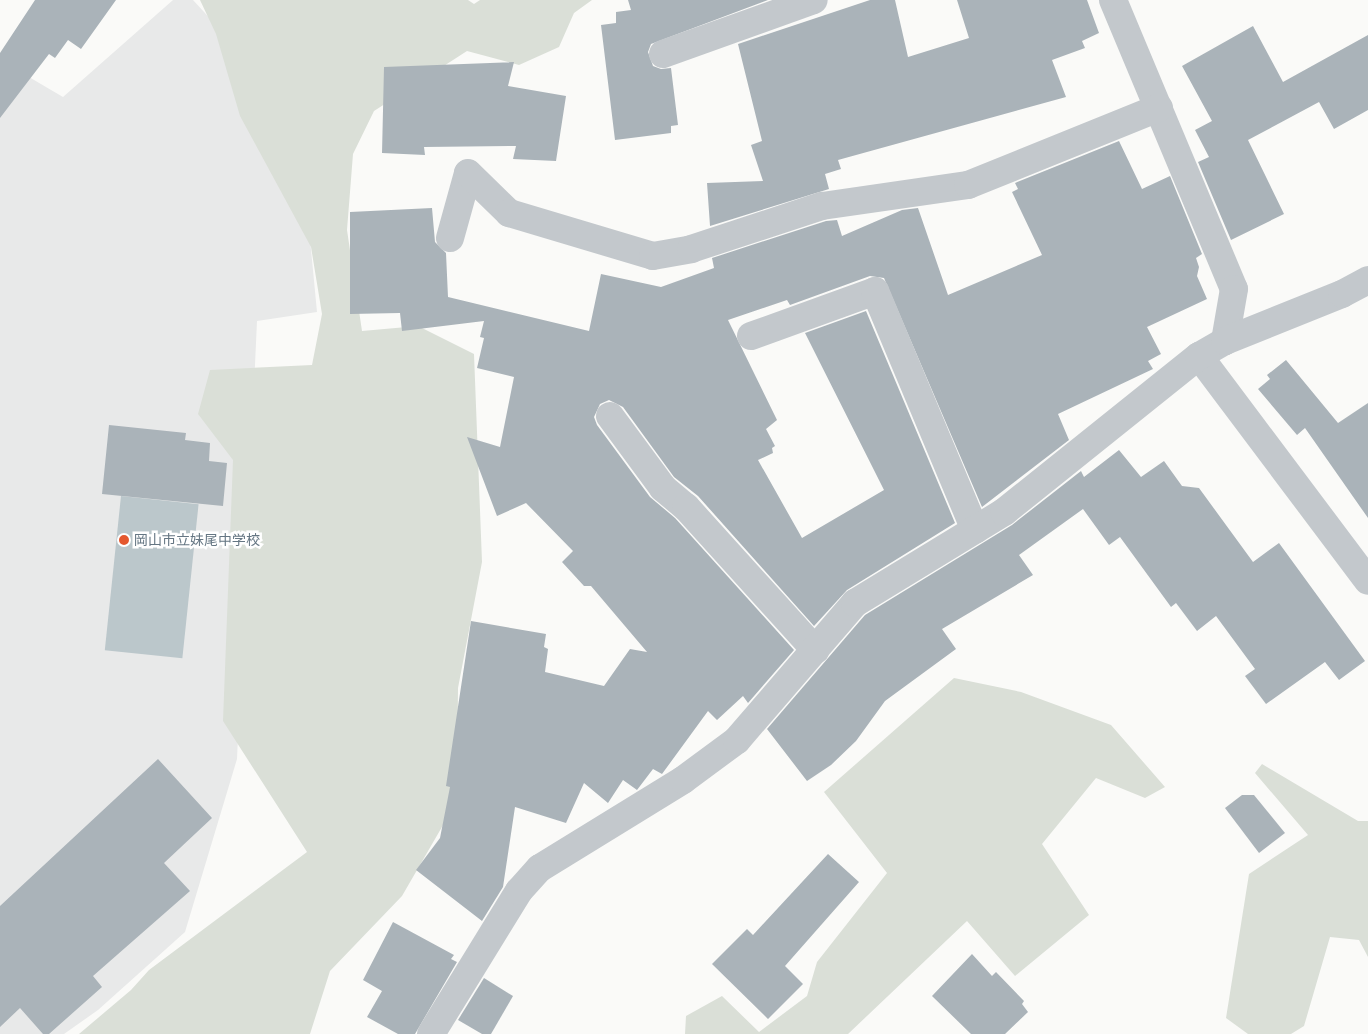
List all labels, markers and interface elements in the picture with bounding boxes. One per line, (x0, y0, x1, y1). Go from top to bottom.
place label: 岡山市立妹尾中学校 (134, 532, 260, 548)
marker: 岡山市立妹尾中学校 (118, 534, 130, 546)

